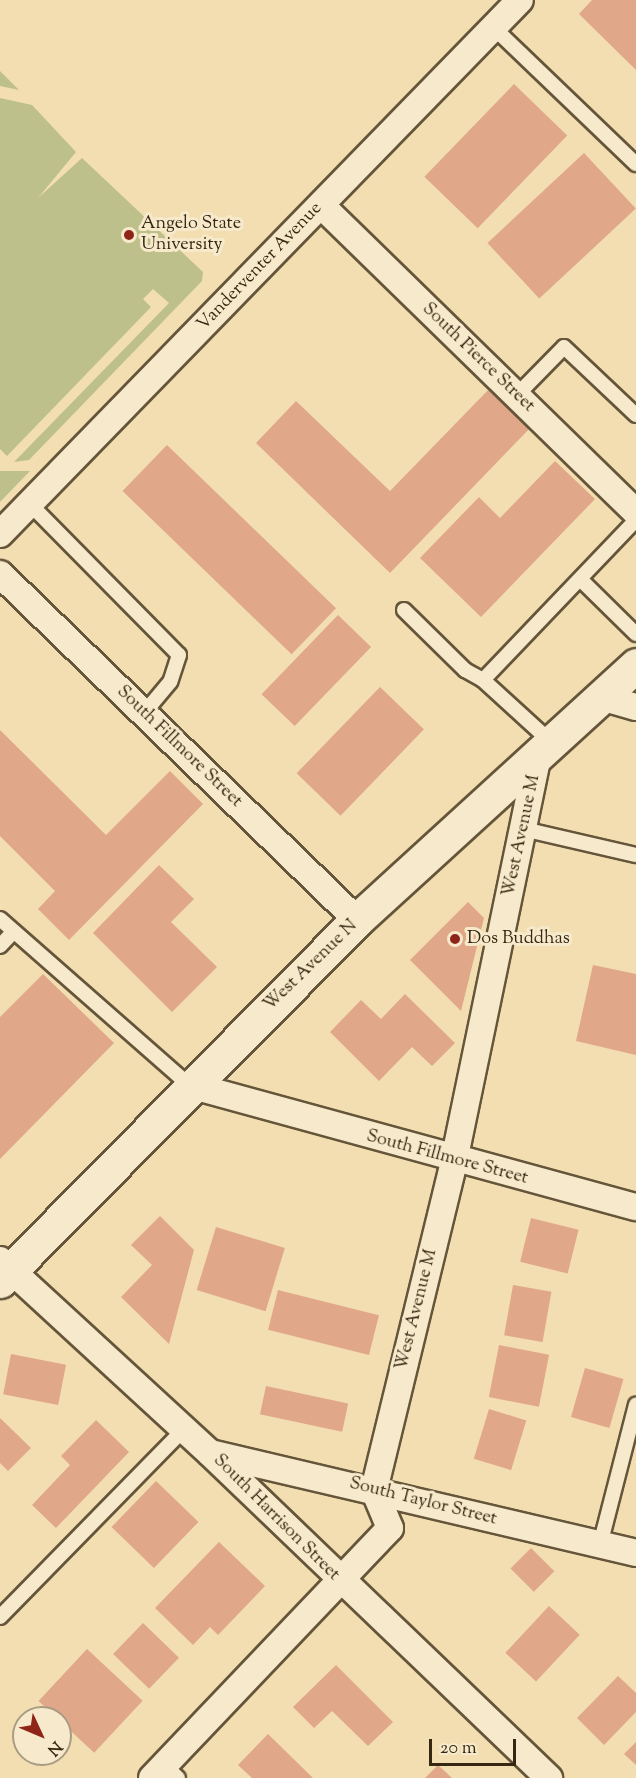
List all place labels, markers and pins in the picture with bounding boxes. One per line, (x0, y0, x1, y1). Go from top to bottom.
place label: Angelo State University (141, 214, 241, 256)
marker: Angelo State University (122, 228, 136, 242)
place label: Dos Buddhas (467, 928, 570, 950)
marker: Dos Buddhas (448, 932, 462, 946)

